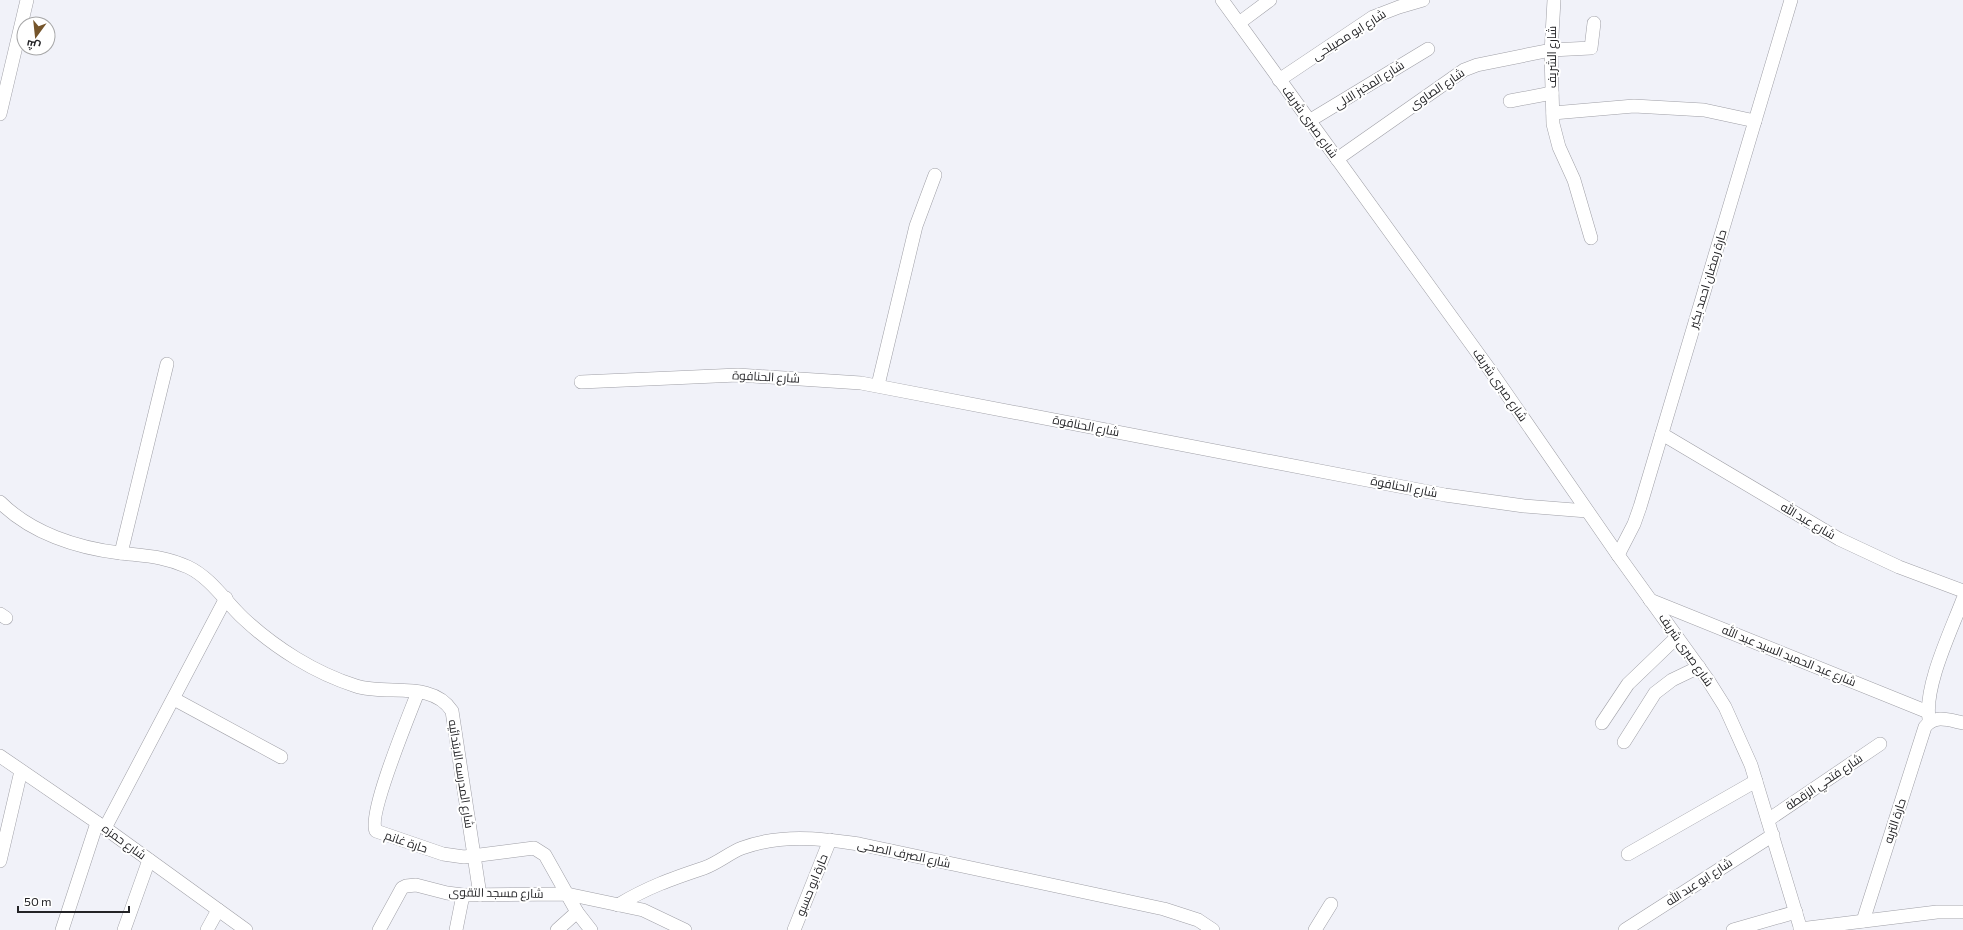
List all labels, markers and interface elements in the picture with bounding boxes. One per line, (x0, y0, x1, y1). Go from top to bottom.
street label: شارع ابو مصيلحى (1309, 6, 1389, 64)
north arrow (16, 16, 56, 56)
street label: شارع الشريف (1544, 26, 1560, 88)
text: ش (25, 37, 42, 54)
street label: شارع المخبز الالى (1331, 57, 1407, 113)
street label: شارع الصاوى (1406, 65, 1468, 113)
street label: شارع صبرى شريف (1278, 83, 1342, 161)
street label: حارة رمضان احمد بكير (1685, 228, 1730, 331)
street label: شارع صبرى شريف (1469, 345, 1531, 425)
street label: شارع الحنافوة (732, 367, 800, 387)
street label: شارع الحنافوة (1051, 412, 1121, 440)
street label: شارع الحنافوة (1369, 473, 1439, 501)
street label: شارع عبد الله (1778, 499, 1838, 543)
street label: شارع صبرى شريف (1655, 610, 1717, 690)
street label: شارع عبد الحميد السيد عبد الله (1720, 622, 1859, 690)
street label: شارع المدرسه الابتدائيه (445, 718, 478, 830)
street label: شارع فتحي الزقطة (1782, 750, 1867, 815)
street label: حارة التربه (1880, 796, 1909, 845)
street label: شارع حمزه (99, 821, 149, 863)
street label: حارة غانم (382, 827, 430, 857)
street label: شارع الصرف الصحى (856, 836, 952, 872)
street label: حارة ابو حسبو (792, 852, 831, 918)
street label: شارع ابو عبد الله (1663, 854, 1735, 910)
street label: شارع مسجد التقوى (448, 884, 544, 902)
scale bar (18, 888, 129, 914)
text: 50 m (24, 894, 52, 908)

